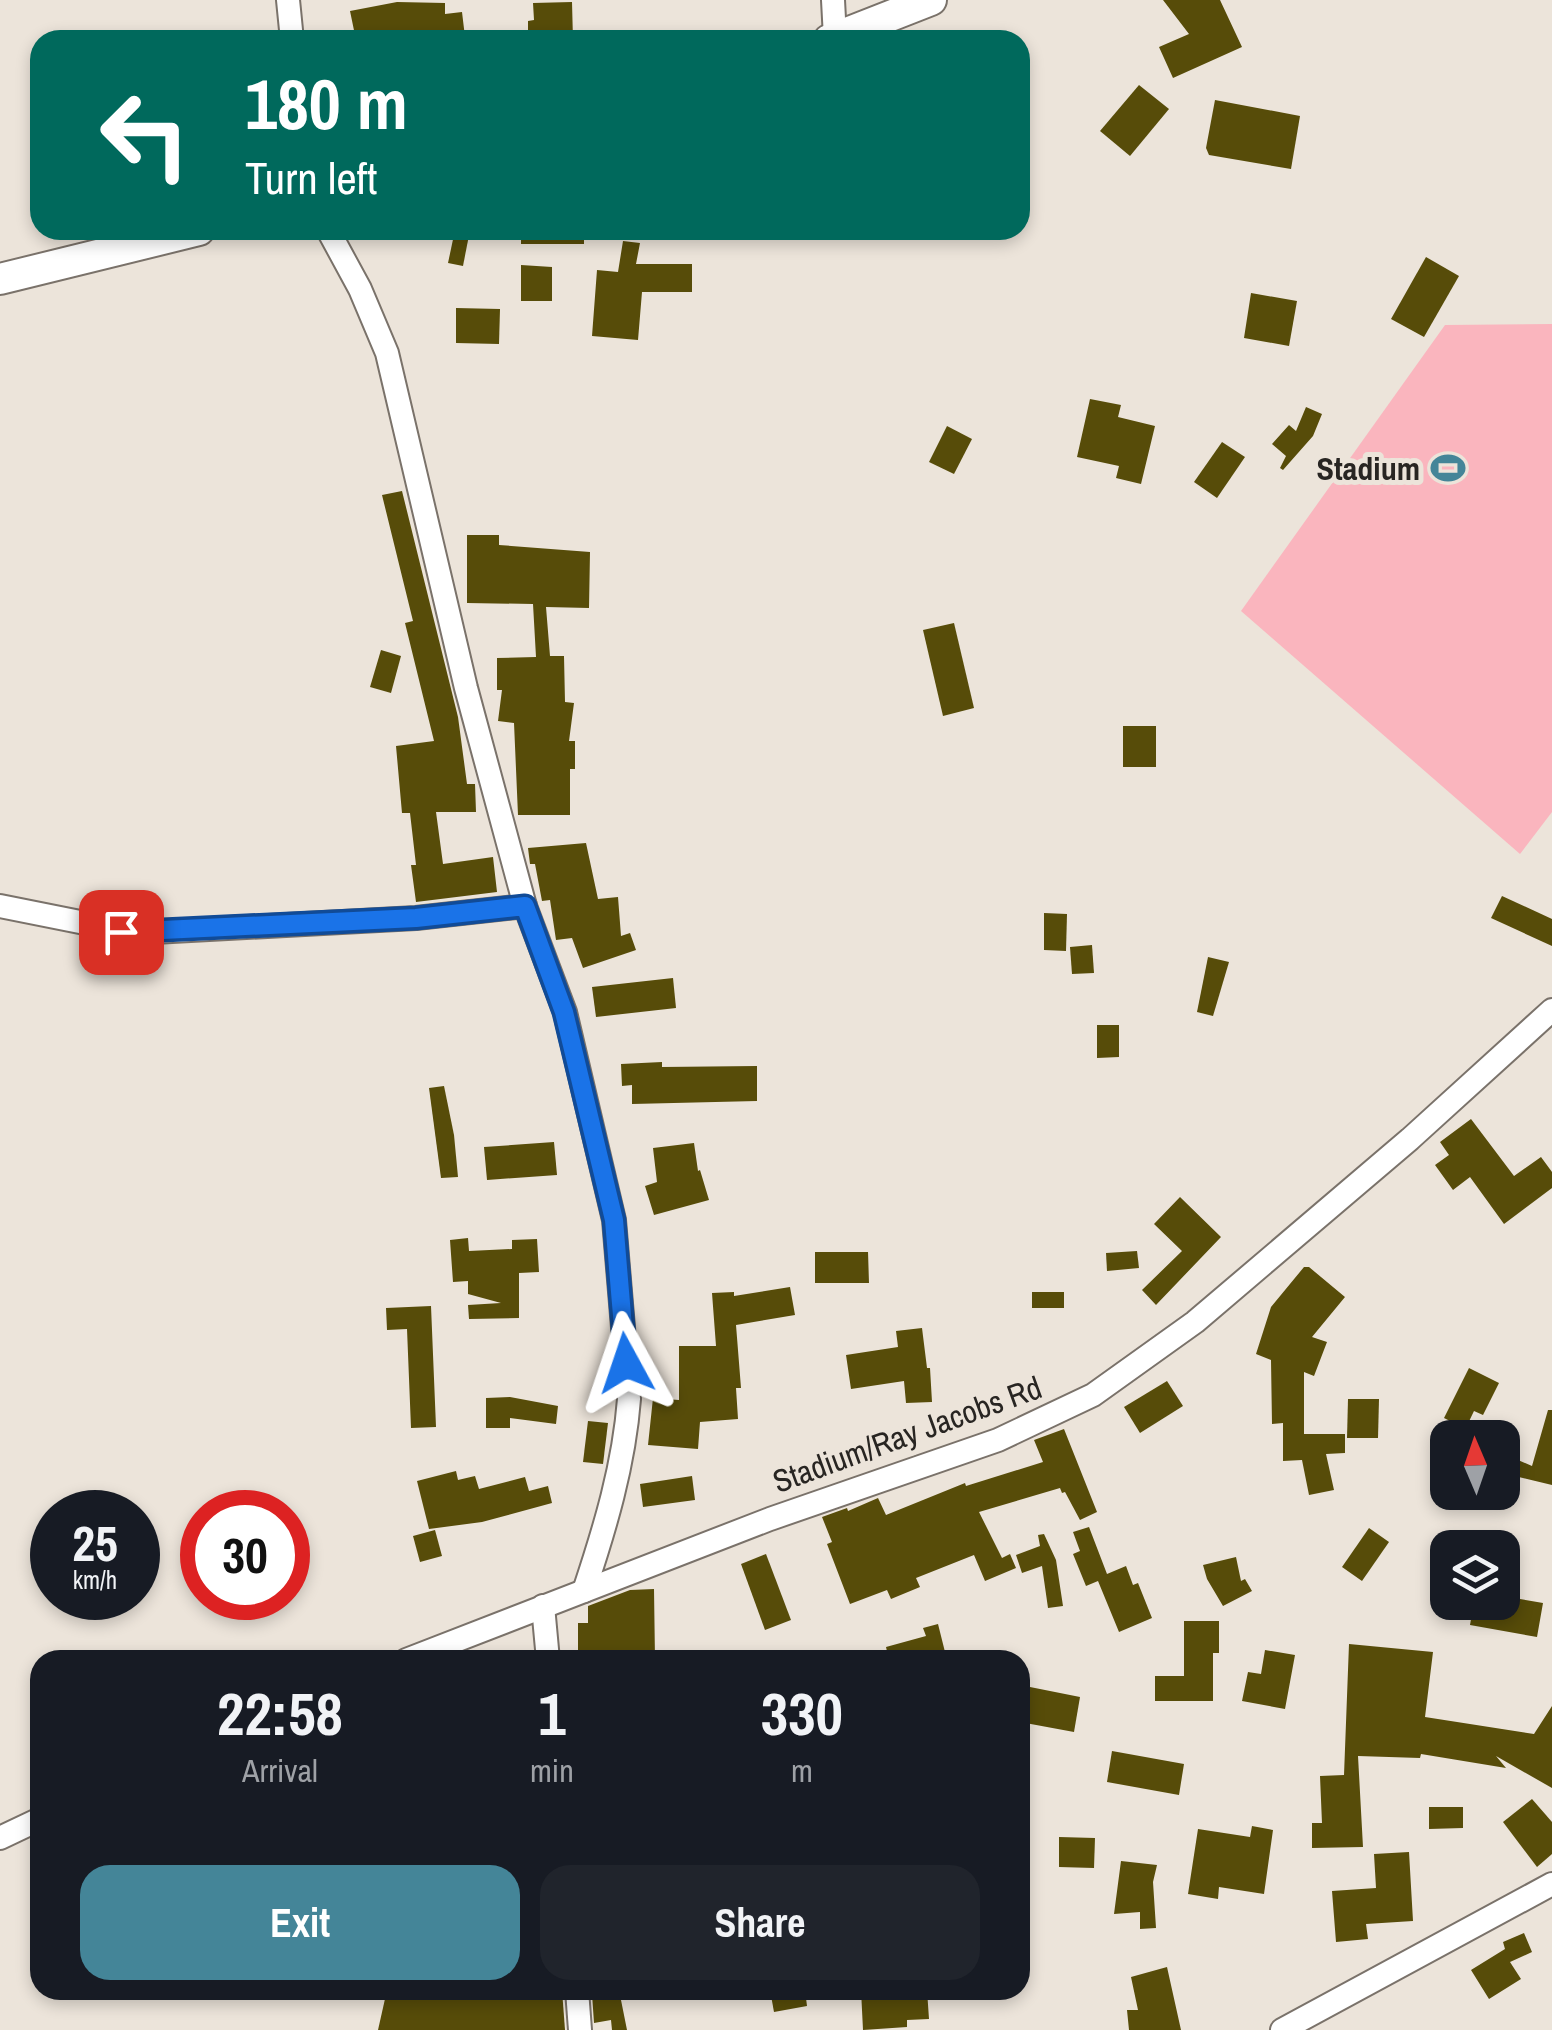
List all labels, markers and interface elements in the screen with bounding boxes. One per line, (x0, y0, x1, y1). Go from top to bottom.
text: 180 m (245, 57, 408, 151)
icon: left (80, 70, 210, 200)
text: Turn left (245, 147, 377, 208)
place label: Stadium (1316, 447, 1420, 490)
sports icon: Stadium (1429, 449, 1467, 487)
pin (79, 890, 164, 975)
icon: arrive (94, 905, 149, 960)
position arrow (574, 1311, 678, 1415)
street label: Stadium/Ray Jacobs Rd (767, 1365, 1047, 1503)
north arrow (1430, 1420, 1520, 1510)
map controls (1430, 1420, 1520, 1620)
speed limit sign: 30 (180, 1490, 310, 1620)
text: 25 (72, 1509, 118, 1577)
button: layers (1430, 1530, 1520, 1620)
text: km/h (73, 1563, 117, 1597)
text: 22:58 (217, 1673, 343, 1754)
text: 1 (538, 1673, 566, 1754)
text: 330 (761, 1673, 843, 1754)
text: Arrival (242, 1749, 318, 1792)
text: min (530, 1749, 574, 1792)
text: m (791, 1749, 813, 1792)
button: Exit (80, 1865, 520, 1980)
button: Share (540, 1865, 980, 1980)

